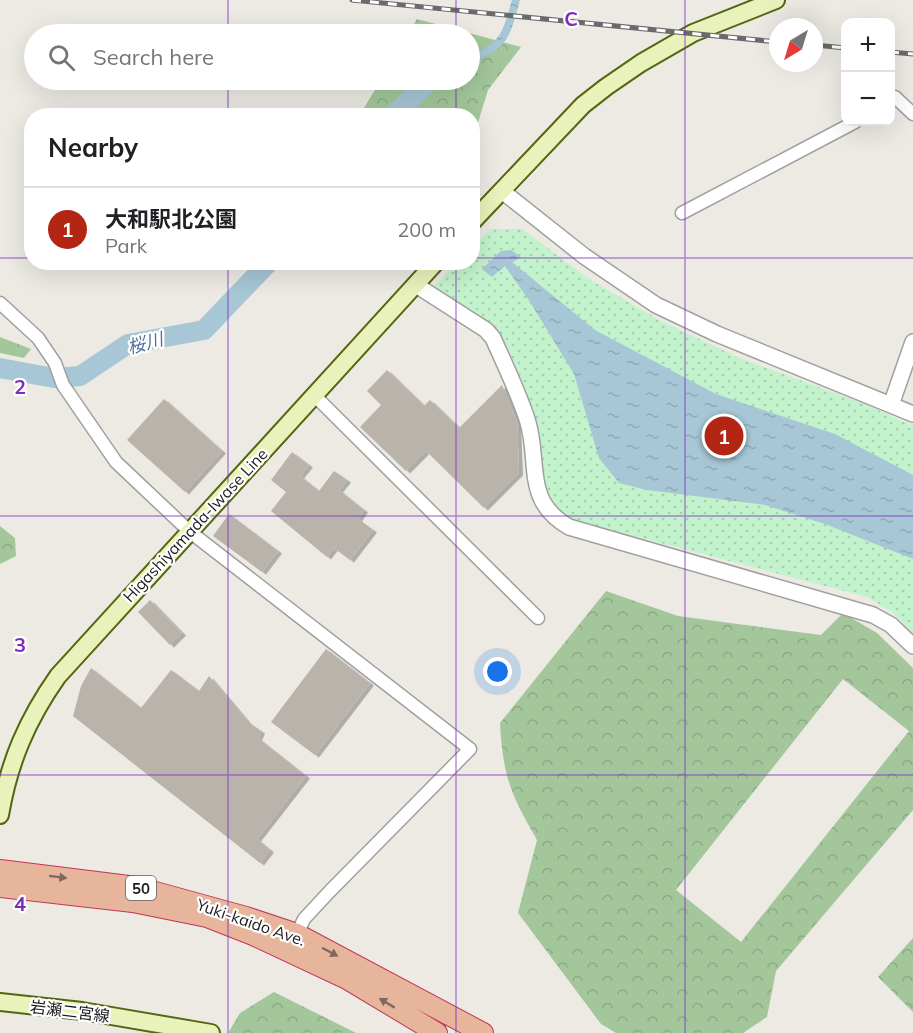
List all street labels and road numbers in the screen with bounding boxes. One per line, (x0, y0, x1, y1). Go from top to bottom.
street label: Higashiyamada-Iwase Line (118, 444, 272, 606)
road number: 50 (126, 876, 156, 900)
street label: Yuki-kaido Ave. (193, 894, 308, 950)
street label: 岩瀬二宮線 (29, 996, 111, 1026)

